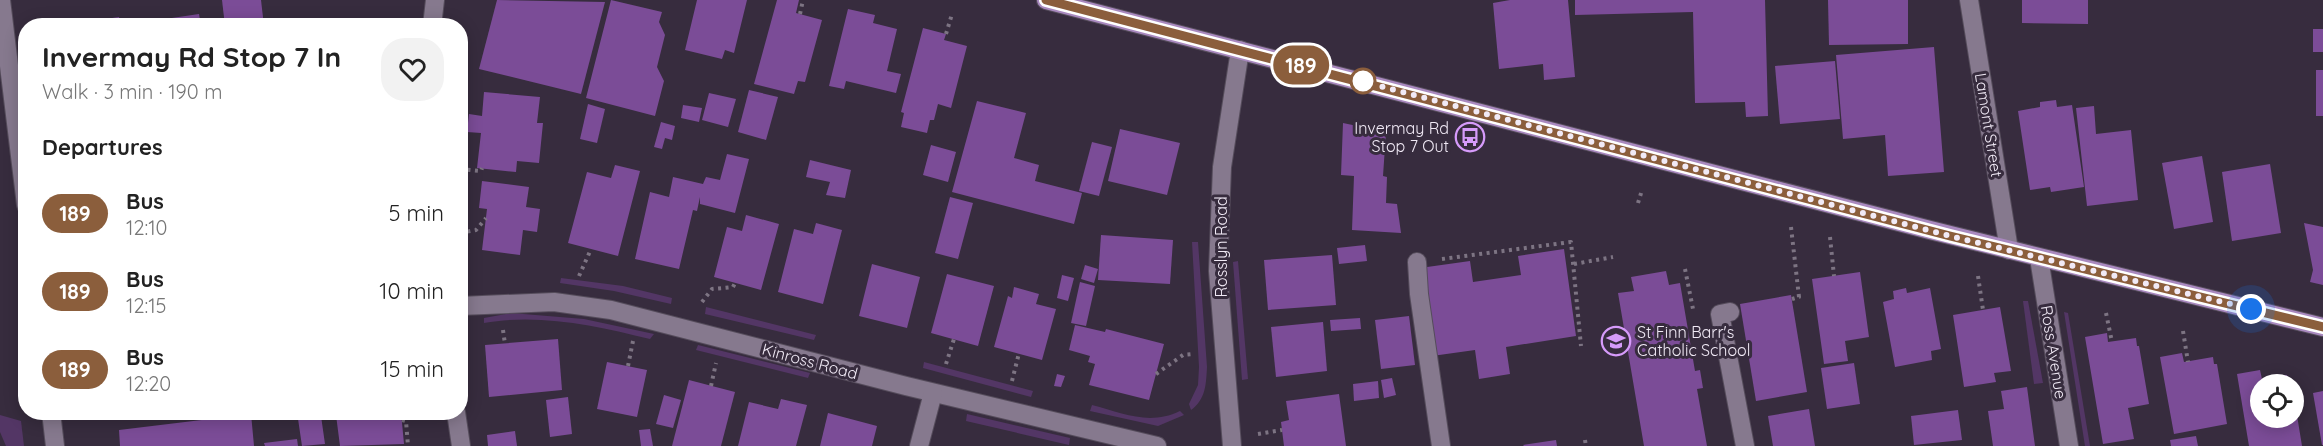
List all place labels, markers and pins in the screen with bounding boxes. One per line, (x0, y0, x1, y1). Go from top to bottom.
unlabelled marker (1350, 68, 1376, 94)
place label: Invermay Rd Stop 7 Out (1354, 118, 1449, 156)
bus stop icon: Invermay Rd Stop 7 Out (1454, 121, 1486, 153)
place label: St Finn Barr's Catholic School (1637, 322, 1750, 360)
school or university icon: St Finn Barr's Catholic School (1600, 325, 1632, 357)

